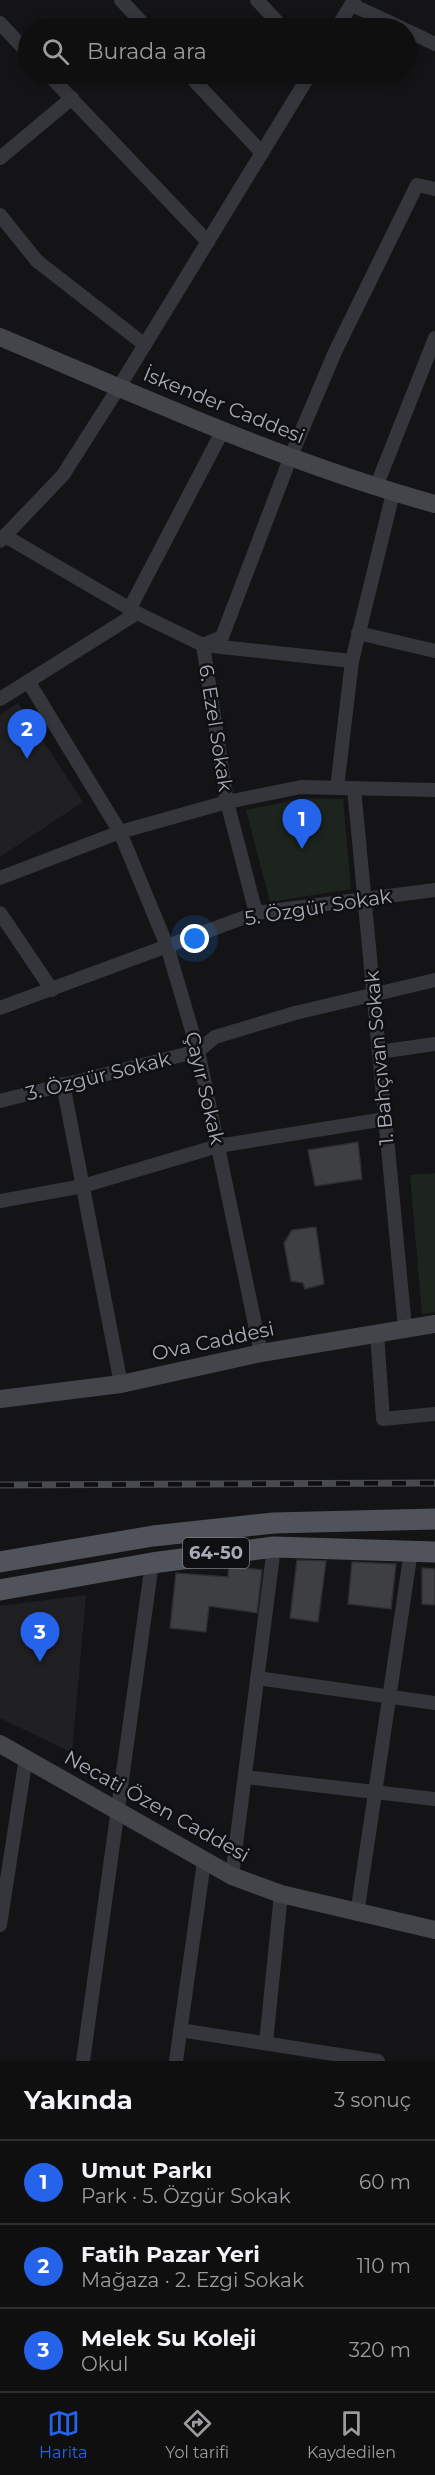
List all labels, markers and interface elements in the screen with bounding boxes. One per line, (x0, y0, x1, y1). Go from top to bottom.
search box (18, 18, 417, 84)
icon: search (39, 35, 72, 68)
text: Burada ara (87, 38, 207, 65)
street label: İskender Caddesi (140, 362, 308, 448)
street label: 6. Ezel Sokak (194, 663, 238, 793)
pin: 2 (8, 710, 46, 759)
pin: 1 (282, 800, 322, 849)
street label: 5. Özgür Sokak (243, 884, 393, 930)
your location (180, 924, 209, 953)
street label: 1. Bahçıvan Sokak (359, 970, 399, 1146)
street label: Çayır Sokak (180, 1029, 230, 1147)
street label: 3. Özgür Sokak (23, 1046, 173, 1106)
street label: Ova Caddesi (150, 1316, 276, 1366)
road number: 64-50 (183, 1538, 249, 1568)
pin: 3 (20, 1612, 60, 1662)
street label: Necati Özen Caddesi (60, 1745, 254, 1867)
text: Yakında (24, 2084, 133, 2116)
text: 3 sonuç (334, 2088, 411, 2112)
text: Umut Parkı (81, 2157, 212, 2184)
text: 1 (40, 2170, 47, 2194)
text: 60 m (359, 2170, 411, 2194)
text: Park · 5. Özgür Sokak (81, 2184, 291, 2208)
text: Fatih Pazar Yeri (81, 2241, 260, 2268)
text: 2 (38, 2254, 49, 2278)
text: 110 m (357, 2254, 411, 2278)
text: Mağaza · 2. Ezgi Sokak (81, 2268, 304, 2292)
text: Melek Su Koleji (81, 2325, 256, 2352)
text: 3 (38, 2338, 49, 2362)
text: 320 m (349, 2338, 411, 2362)
text: Okul (81, 2352, 128, 2376)
tab: Harita (39, 2407, 87, 2462)
tab: Yol tarifi (165, 2407, 229, 2462)
tab: Kaydedilen (307, 2407, 396, 2462)

